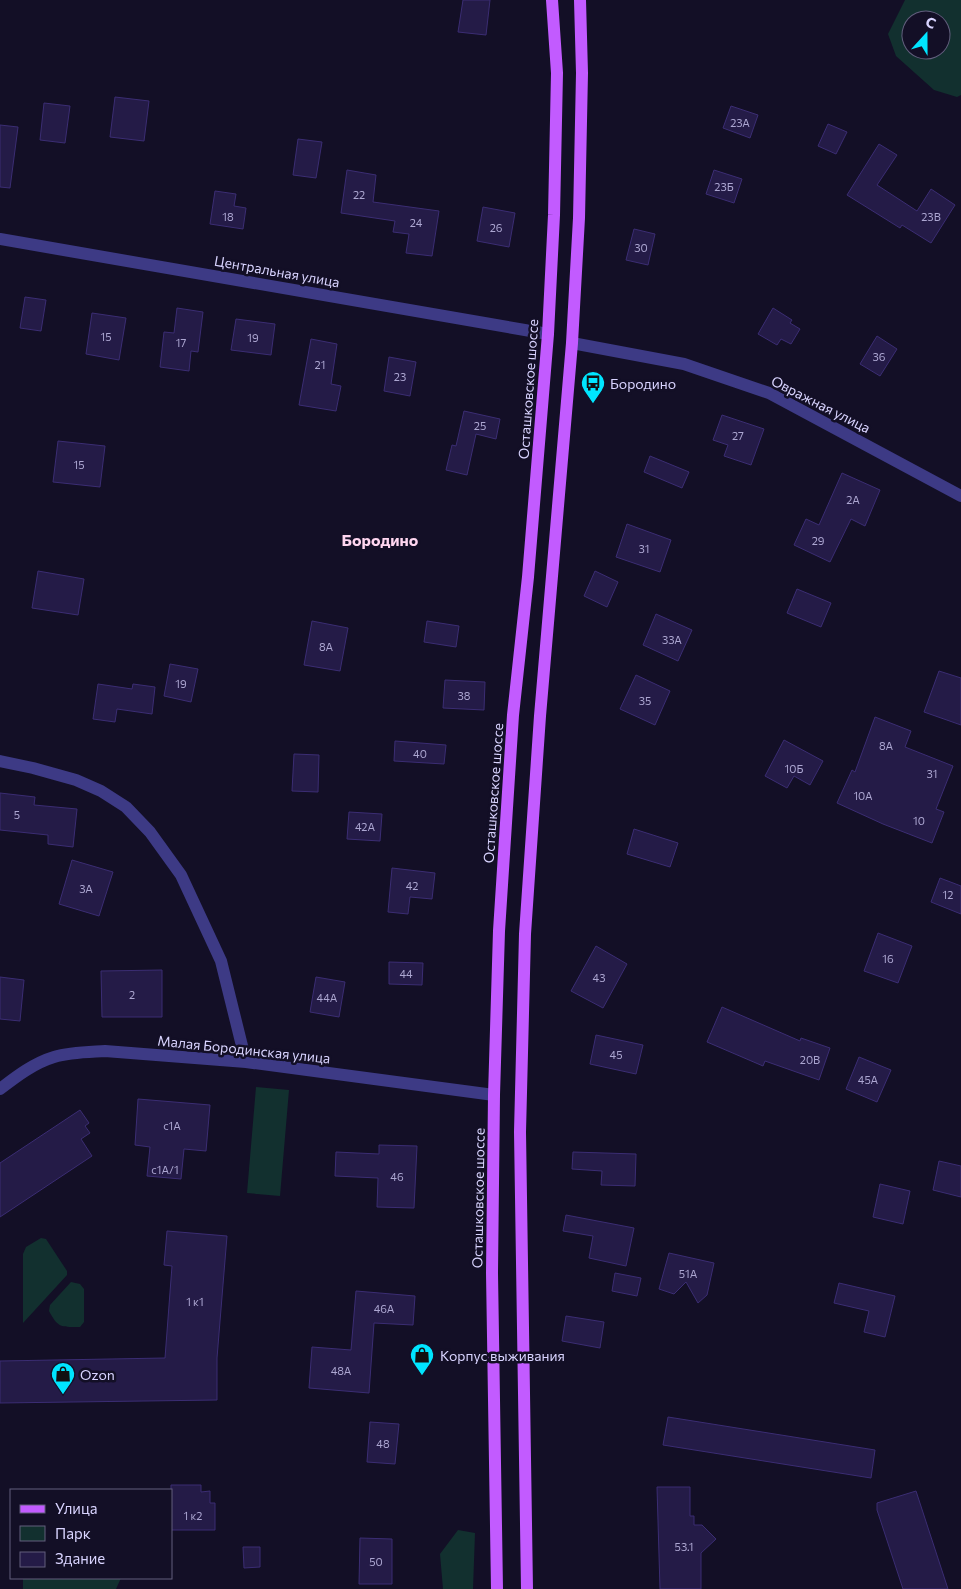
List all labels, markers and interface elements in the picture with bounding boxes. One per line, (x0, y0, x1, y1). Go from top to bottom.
north arrow (901, 10, 951, 60)
text: С (923, 13, 938, 32)
house number: 23А (730, 116, 750, 129)
house number: 23Б (714, 180, 734, 193)
house number: 22 (353, 188, 365, 201)
house number: 18 (222, 210, 234, 223)
house number: 23В (921, 210, 941, 223)
house number: 24 (410, 216, 423, 229)
house number: 26 (490, 221, 503, 234)
house number: 30 (634, 241, 648, 254)
street label: Центральная улица (213, 252, 341, 290)
street label: Осташковское шоссе (515, 318, 541, 460)
house number: 15 (100, 330, 112, 343)
house number: 19 (247, 331, 259, 344)
house number: 17 (176, 336, 186, 349)
house number: 36 (873, 350, 886, 363)
house number: 21 (315, 358, 325, 371)
house number: 23 (394, 370, 406, 383)
bus stop icon: Бородино (580, 370, 606, 404)
street label: Овражная улица (769, 372, 873, 436)
place label: Бородино (610, 375, 676, 392)
house number: 25 (474, 419, 486, 432)
house number: 27 (732, 429, 744, 442)
house number: 15 (73, 458, 85, 471)
house number: 2А (846, 493, 860, 506)
district label: Бородино (342, 530, 419, 549)
house number: 29 (812, 534, 825, 547)
house number: 31 (639, 542, 649, 555)
house number: 33А (662, 633, 682, 646)
house number: 8А (319, 640, 333, 653)
house number: 19 (175, 677, 187, 690)
house number: 38 (458, 689, 471, 702)
house number: 35 (639, 694, 651, 707)
street label: Осташковское шоссе (480, 722, 506, 864)
house number: 8А (879, 739, 893, 752)
house number: 40 (413, 747, 427, 760)
house number: 10Б (785, 762, 803, 775)
house number: 31 (927, 767, 937, 780)
house number: 10А (853, 789, 873, 802)
house number: 5 (14, 808, 20, 821)
house number: 10 (913, 814, 925, 827)
house number: 42А (355, 820, 375, 833)
house number: 42 (406, 879, 418, 892)
house number: 3А (79, 882, 93, 895)
house number: 12 (943, 888, 953, 901)
house number: 16 (882, 952, 894, 965)
house number: 44 (399, 967, 413, 980)
house number: 43 (593, 971, 605, 984)
house number: 2 (129, 988, 135, 1001)
house number: 44А (317, 991, 338, 1004)
street label: Малая Бородинская улица (157, 1031, 331, 1067)
house number: 45 (610, 1048, 622, 1061)
house number: 20В (800, 1053, 820, 1066)
house number: 45А (858, 1073, 879, 1086)
house number: с1А (163, 1119, 181, 1132)
street label: Осташковское шоссе (468, 1128, 488, 1268)
house number: с1А/1 (151, 1163, 179, 1176)
house number: 46 (390, 1170, 404, 1183)
house number: 51А (679, 1267, 698, 1280)
house number: 1 к1 (186, 1295, 204, 1308)
house number: 46А (374, 1302, 395, 1315)
shop icon: Корпус выживания (409, 1342, 435, 1376)
place label: Корпус выживания (440, 1347, 565, 1364)
shop icon: Ozon (50, 1361, 76, 1395)
house number: 48А (331, 1364, 352, 1377)
place label: Ozon (80, 1366, 115, 1383)
house number: 48 (376, 1437, 390, 1450)
legend (10, 1489, 172, 1579)
text: Улица (55, 1499, 97, 1517)
house number: 1 к2 (184, 1509, 202, 1522)
text: Парк (55, 1524, 91, 1542)
house number: 53.1 (675, 1540, 693, 1553)
text: Здание (55, 1549, 105, 1567)
house number: 50 (369, 1555, 383, 1568)

